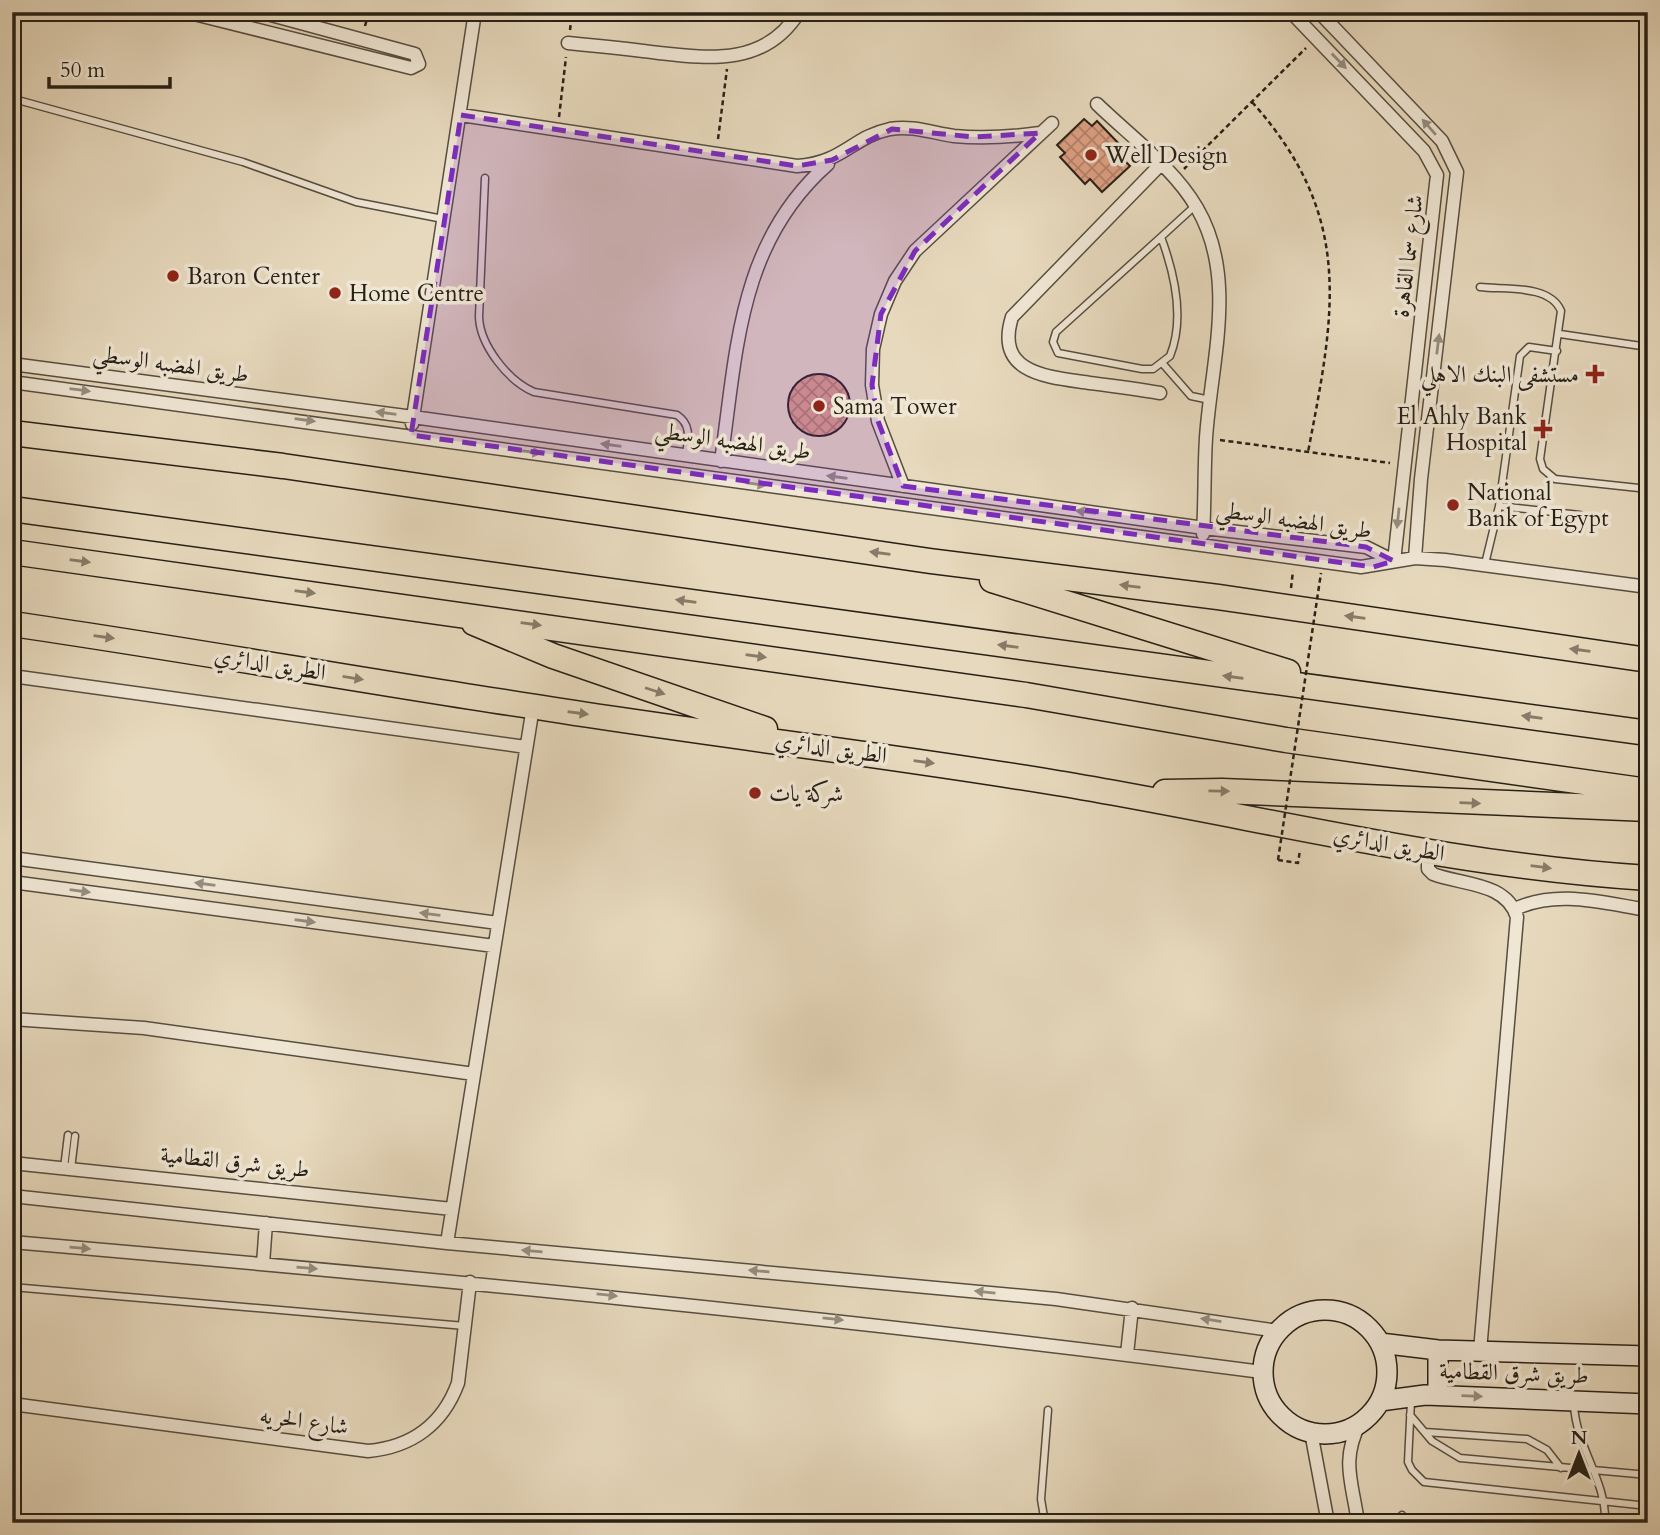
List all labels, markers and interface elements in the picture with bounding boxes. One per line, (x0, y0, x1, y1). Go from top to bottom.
scale bar (49, 46, 170, 90)
one-way arrow (1330, 52, 1346, 69)
text: 50 m (60, 56, 105, 85)
one-way arrow (1421, 118, 1437, 136)
place label: Well Design (1104, 140, 1228, 171)
marker: Well Design (1083, 147, 1099, 163)
street label: شارع سما القاهرة (1385, 193, 1435, 320)
place label: Baron Center (187, 261, 320, 292)
marker: Baron Center (165, 268, 181, 284)
place label: Home Centre (349, 278, 484, 309)
marker: Home Centre (327, 285, 343, 301)
one-way arrow (1432, 333, 1443, 355)
street label: طريق الهضبه الوسطي (90, 338, 251, 396)
place label: مستشفى البنك الاهلي (1421, 359, 1579, 397)
marker: مستشفى البنك الاهلي (1585, 364, 1605, 384)
one-way arrow (69, 385, 91, 396)
place label: Sama Tower (833, 391, 957, 422)
marker: Sama Tower (811, 398, 827, 414)
place label: El Ahly Bank Hospital (1397, 401, 1528, 458)
one-way arrow (375, 408, 397, 419)
one-way arrow (295, 415, 317, 426)
street label: طريق الهضبه الوسطي (652, 415, 813, 473)
marker: El Ahly Bank Hospital (1533, 419, 1553, 439)
one-way arrow (600, 439, 622, 450)
one-way arrow (520, 446, 542, 457)
one-way arrow (826, 471, 848, 482)
place label: National Bank of Egypt (1467, 477, 1609, 534)
one-way arrow (745, 478, 767, 489)
street label: طريق الهضبه الوسطي (1213, 494, 1374, 552)
marker: National Bank of Egypt (1445, 497, 1461, 513)
one-way arrow (1075, 506, 1097, 517)
one-way arrow (1392, 507, 1403, 529)
one-way arrow (869, 547, 891, 558)
one-way arrow (69, 556, 91, 567)
one-way arrow (1119, 581, 1141, 592)
one-way arrow (294, 587, 316, 598)
one-way arrow (674, 595, 696, 606)
one-way arrow (1344, 611, 1366, 622)
one-way arrow (520, 619, 542, 630)
one-way arrow (93, 632, 115, 643)
street label: الطريق الدائري (212, 640, 328, 691)
one-way arrow (997, 640, 1019, 651)
one-way arrow (1569, 644, 1591, 655)
one-way arrow (745, 651, 767, 662)
one-way arrow (1222, 671, 1244, 682)
one-way arrow (342, 673, 364, 684)
one-way arrow (644, 686, 665, 697)
one-way arrow (567, 708, 589, 719)
one-way arrow (1520, 712, 1542, 723)
street label: الطريق الدائري (773, 725, 889, 774)
one-way arrow (913, 756, 935, 767)
place label: شركة يات (769, 778, 843, 809)
marker: شركة يات (747, 785, 763, 801)
one-way arrow (1208, 785, 1230, 797)
one-way arrow (1460, 797, 1482, 808)
street label: الطريق الدائري (1330, 819, 1447, 872)
one-way arrow (1531, 862, 1553, 873)
one-way arrow (194, 878, 216, 889)
one-way arrow (69, 886, 91, 897)
one-way arrow (419, 908, 441, 919)
one-way arrow (295, 916, 317, 927)
street label: طريق شرق القطامية (159, 1139, 311, 1185)
one-way arrow (69, 1243, 91, 1254)
one-way arrow (521, 1245, 543, 1256)
one-way arrow (296, 1263, 318, 1274)
one-way arrow (748, 1265, 770, 1276)
one-way arrow (974, 1286, 996, 1297)
one-way arrow (596, 1290, 618, 1301)
one-way arrow (822, 1314, 844, 1325)
one-way arrow (1200, 1315, 1222, 1326)
street label: طريق شرق القطامية (1439, 1355, 1589, 1391)
one-way arrow (1461, 1390, 1483, 1402)
street label: شارع الحريه (257, 1399, 350, 1447)
north arrow (1544, 1420, 1614, 1490)
text: N (1571, 1425, 1588, 1451)

